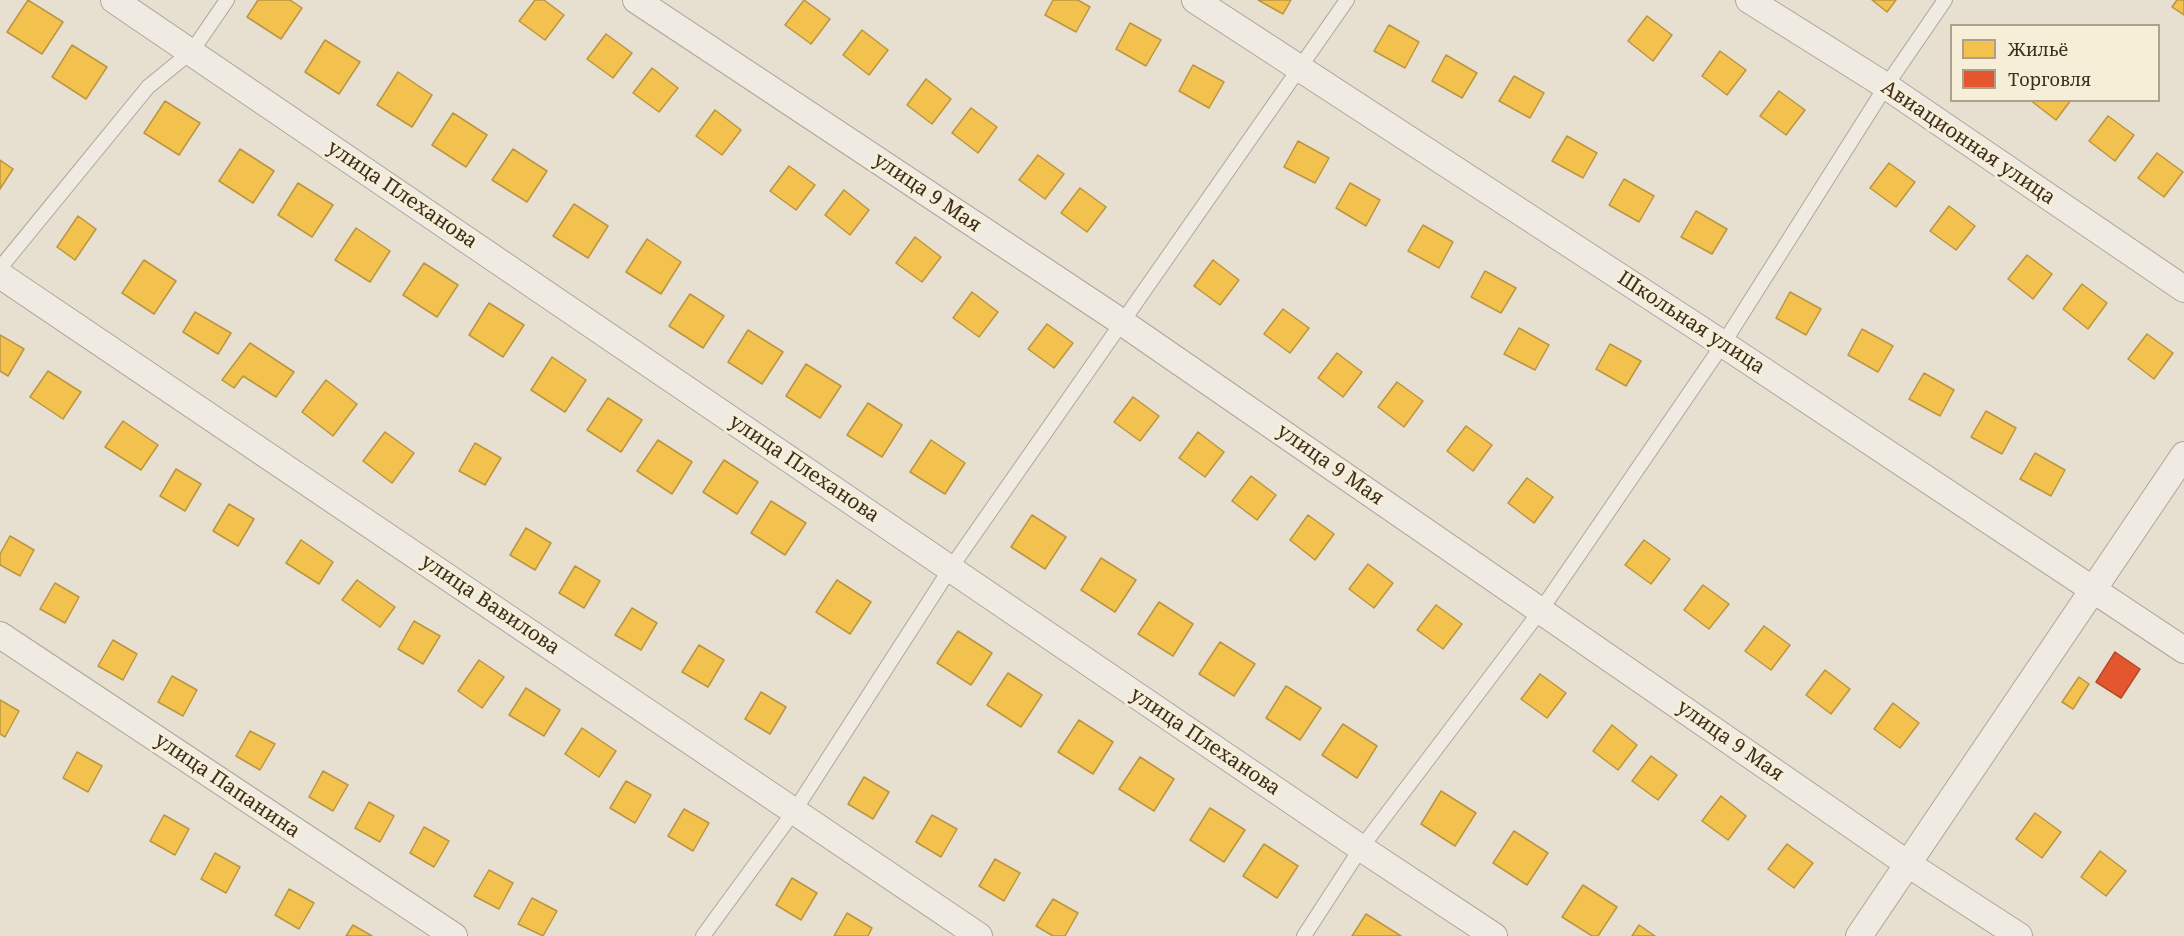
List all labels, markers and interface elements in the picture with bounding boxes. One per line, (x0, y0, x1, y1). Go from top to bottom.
legend (1950, 24, 2160, 102)
text: Жильё (2008, 37, 2068, 61)
text: Торговля (2008, 67, 2091, 91)
street label: Авиационная улица (1876, 76, 2060, 210)
street label: улица Плеханова (322, 136, 482, 254)
street label: улица 9 Мая (868, 148, 986, 238)
street label: Школьная улица (1613, 266, 1769, 380)
street label: улица Плеханова (724, 410, 884, 528)
street label: улица 9 Мая (1272, 419, 1388, 511)
street label: улица Вавилова (416, 550, 564, 660)
street label: улица Плеханова (1125, 683, 1285, 801)
street label: улица 9 Мая (1672, 695, 1788, 787)
street label: улица Папанина (150, 728, 304, 844)

